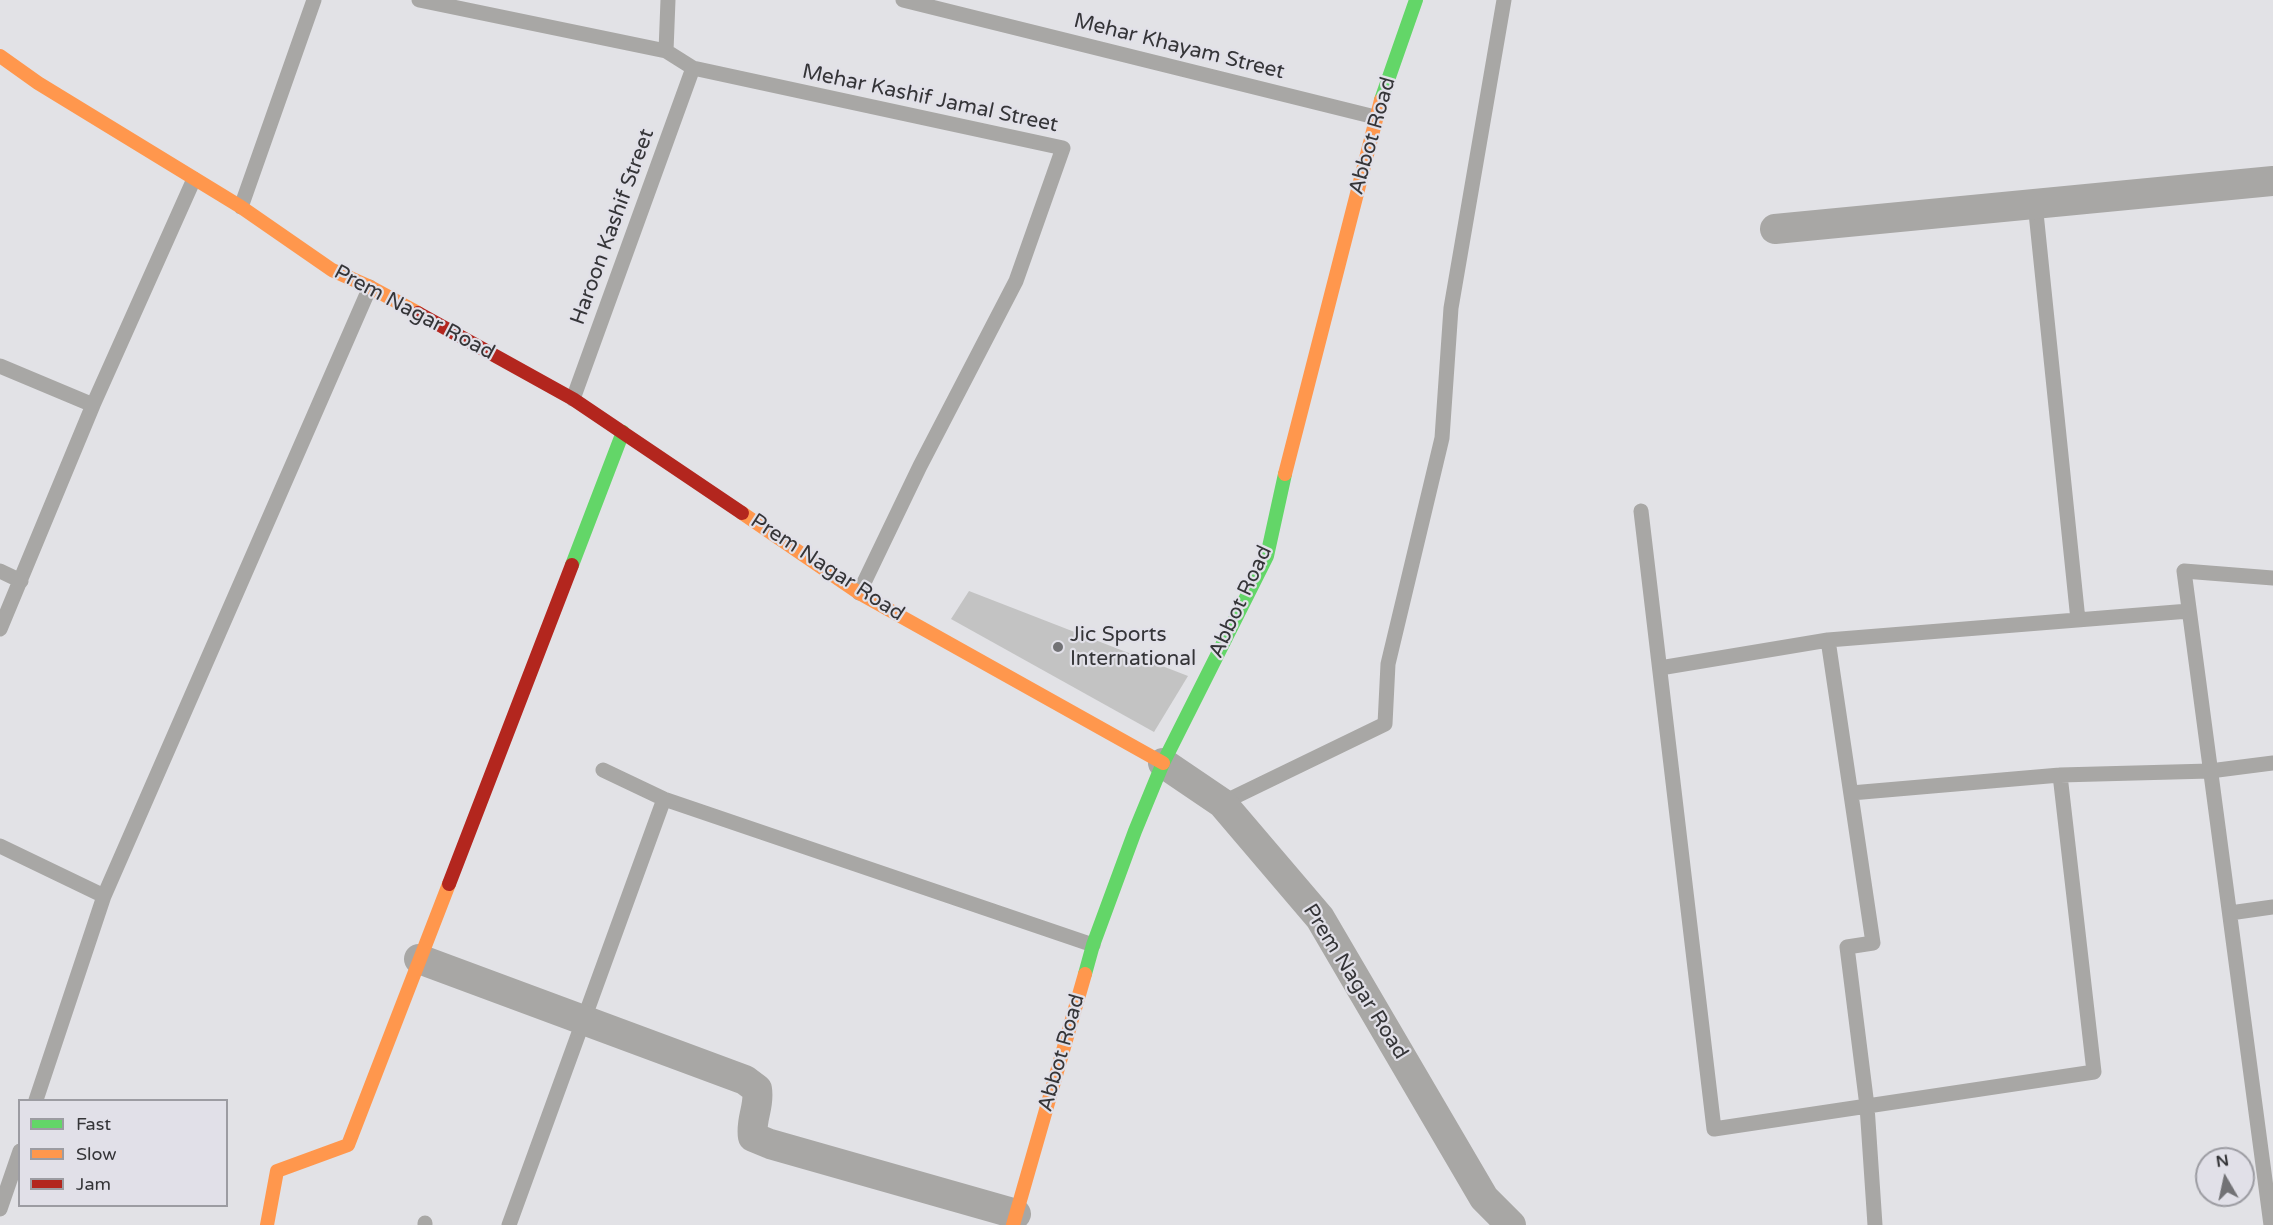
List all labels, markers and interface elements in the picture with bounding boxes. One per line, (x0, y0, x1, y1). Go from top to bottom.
street label: Mehar Khayam Street (1071, 9, 1287, 85)
street label: Mehar Kashif Jamal Street (800, 60, 1060, 138)
street label: Abbot Road (1344, 74, 1402, 198)
street label: Haroon Kashif Street (566, 126, 660, 328)
street label: Prem Nagar Road (329, 260, 499, 366)
street label: Prem Nagar Road (745, 509, 909, 627)
street label: Abbot Road (1204, 542, 1278, 662)
place label: Jic Sports International (1070, 622, 1196, 672)
marker: Jic Sports International (1051, 640, 1065, 654)
street label: Prem Nagar Road (1297, 900, 1413, 1064)
street label: Abbot Road (1033, 991, 1091, 1115)
legend (18, 1099, 228, 1207)
text: Fast (76, 1113, 111, 1135)
text: Slow (76, 1143, 117, 1165)
north arrow (2195, 1147, 2255, 1207)
text: N (2215, 1150, 2230, 1172)
text: Jam (76, 1173, 111, 1195)

